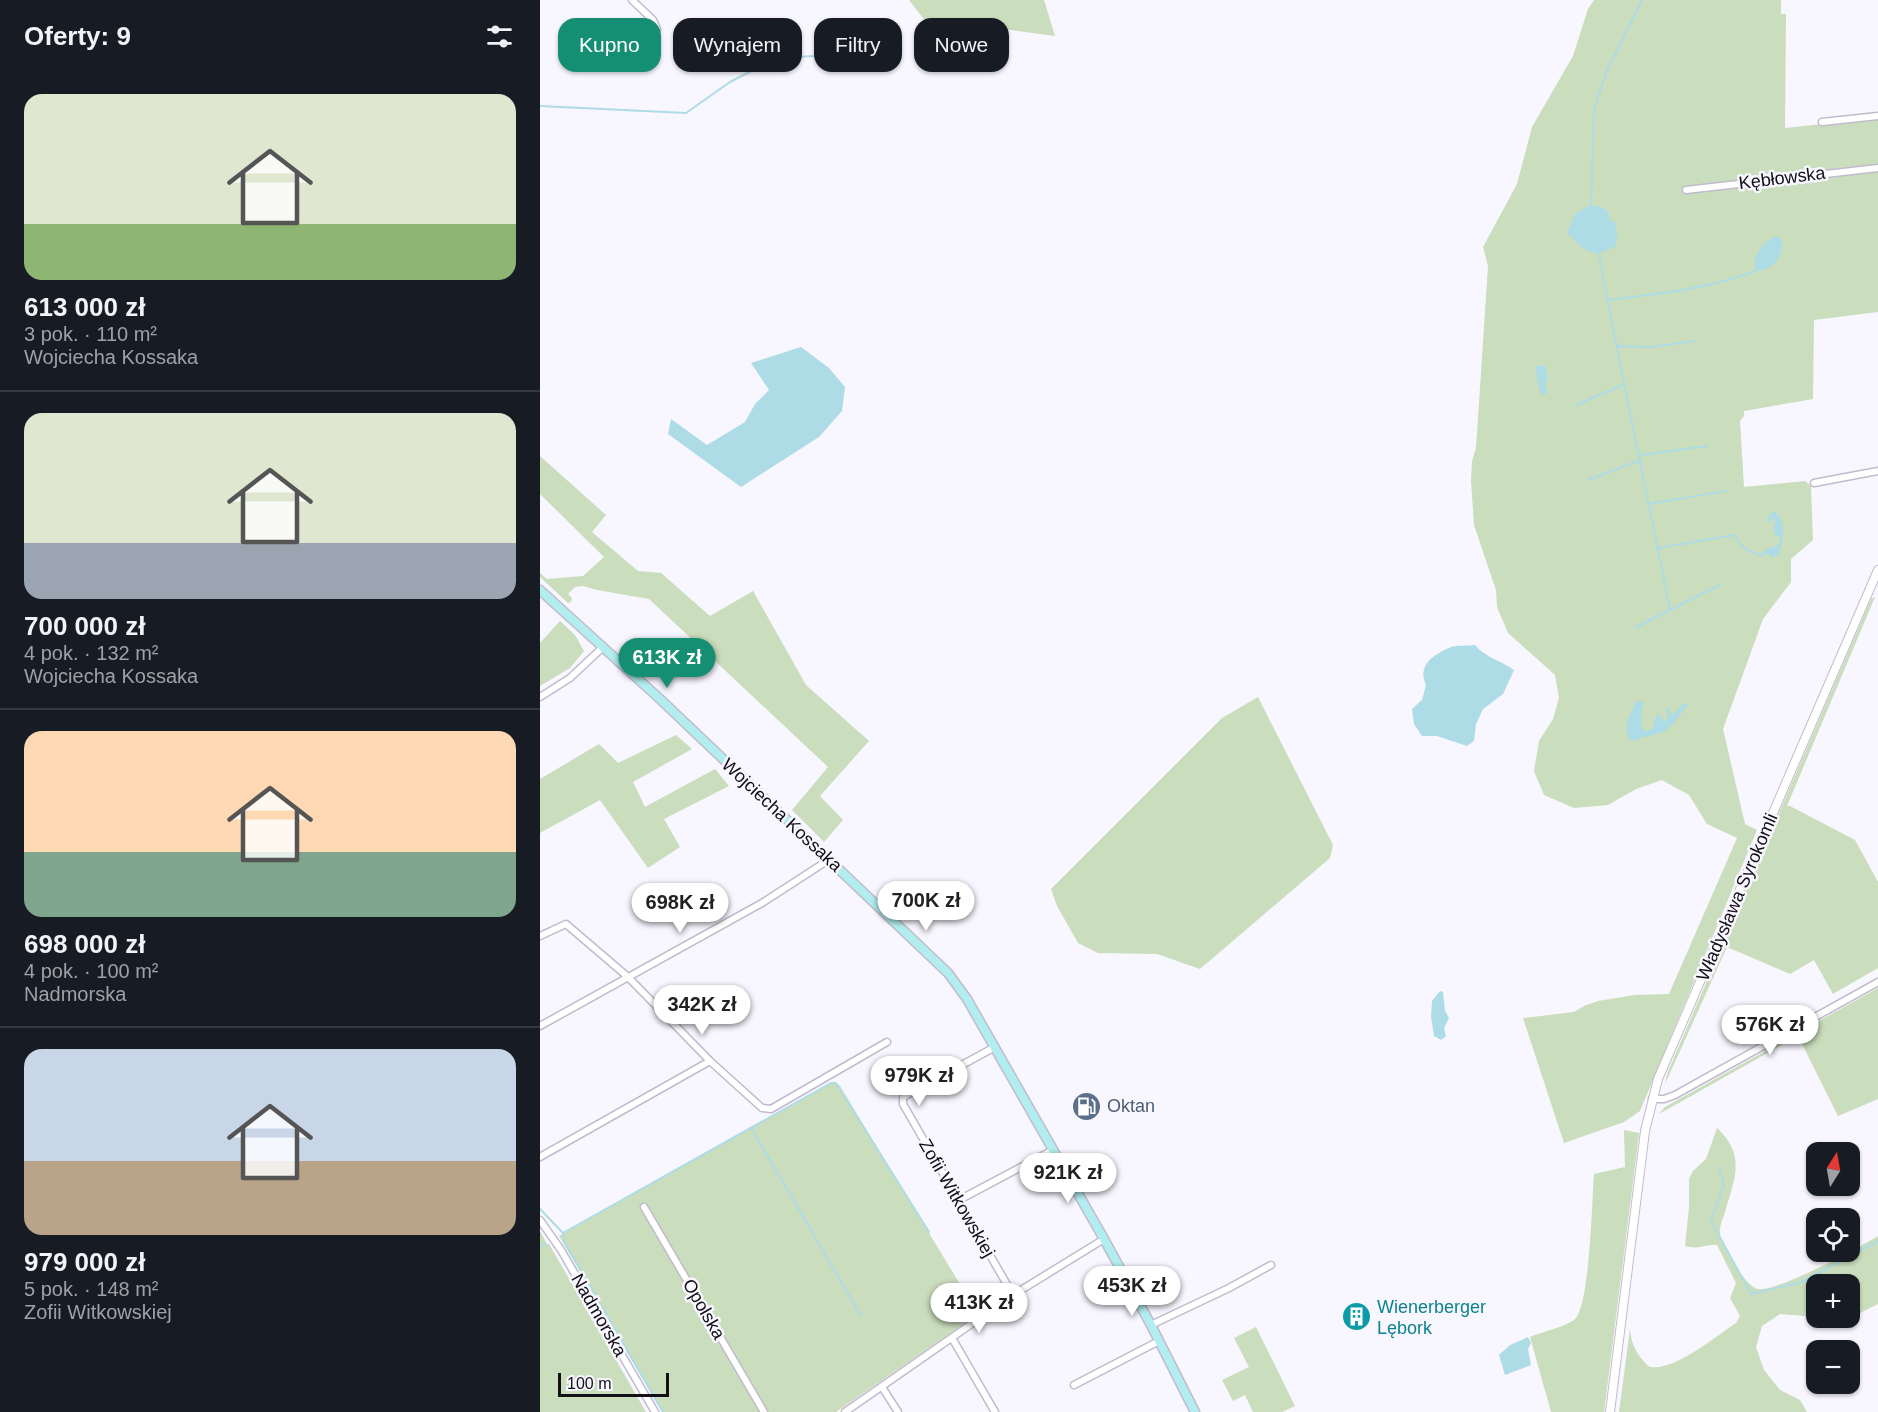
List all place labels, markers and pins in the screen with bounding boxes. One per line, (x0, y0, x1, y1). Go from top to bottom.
pin: 613K zł (612, 638, 722, 689)
pin: 700K zł (871, 881, 981, 932)
pin: 698K zł (625, 883, 735, 934)
pin: 342K zł (647, 985, 757, 1036)
pin: 576K zł (1715, 1005, 1825, 1056)
pin: 979K zł (864, 1056, 974, 1107)
fuel station icon: Oktan (1070, 1090, 1102, 1122)
place label: Oktan (1107, 1096, 1155, 1116)
pin: 921K zł (1013, 1153, 1123, 1204)
pin: 453K zł (1077, 1266, 1187, 1317)
pin: 413K zł (924, 1283, 1034, 1334)
place label: Wienerberger Lębork (1377, 1297, 1486, 1338)
building icon: Wienerberger Lębork (1340, 1301, 1372, 1333)

